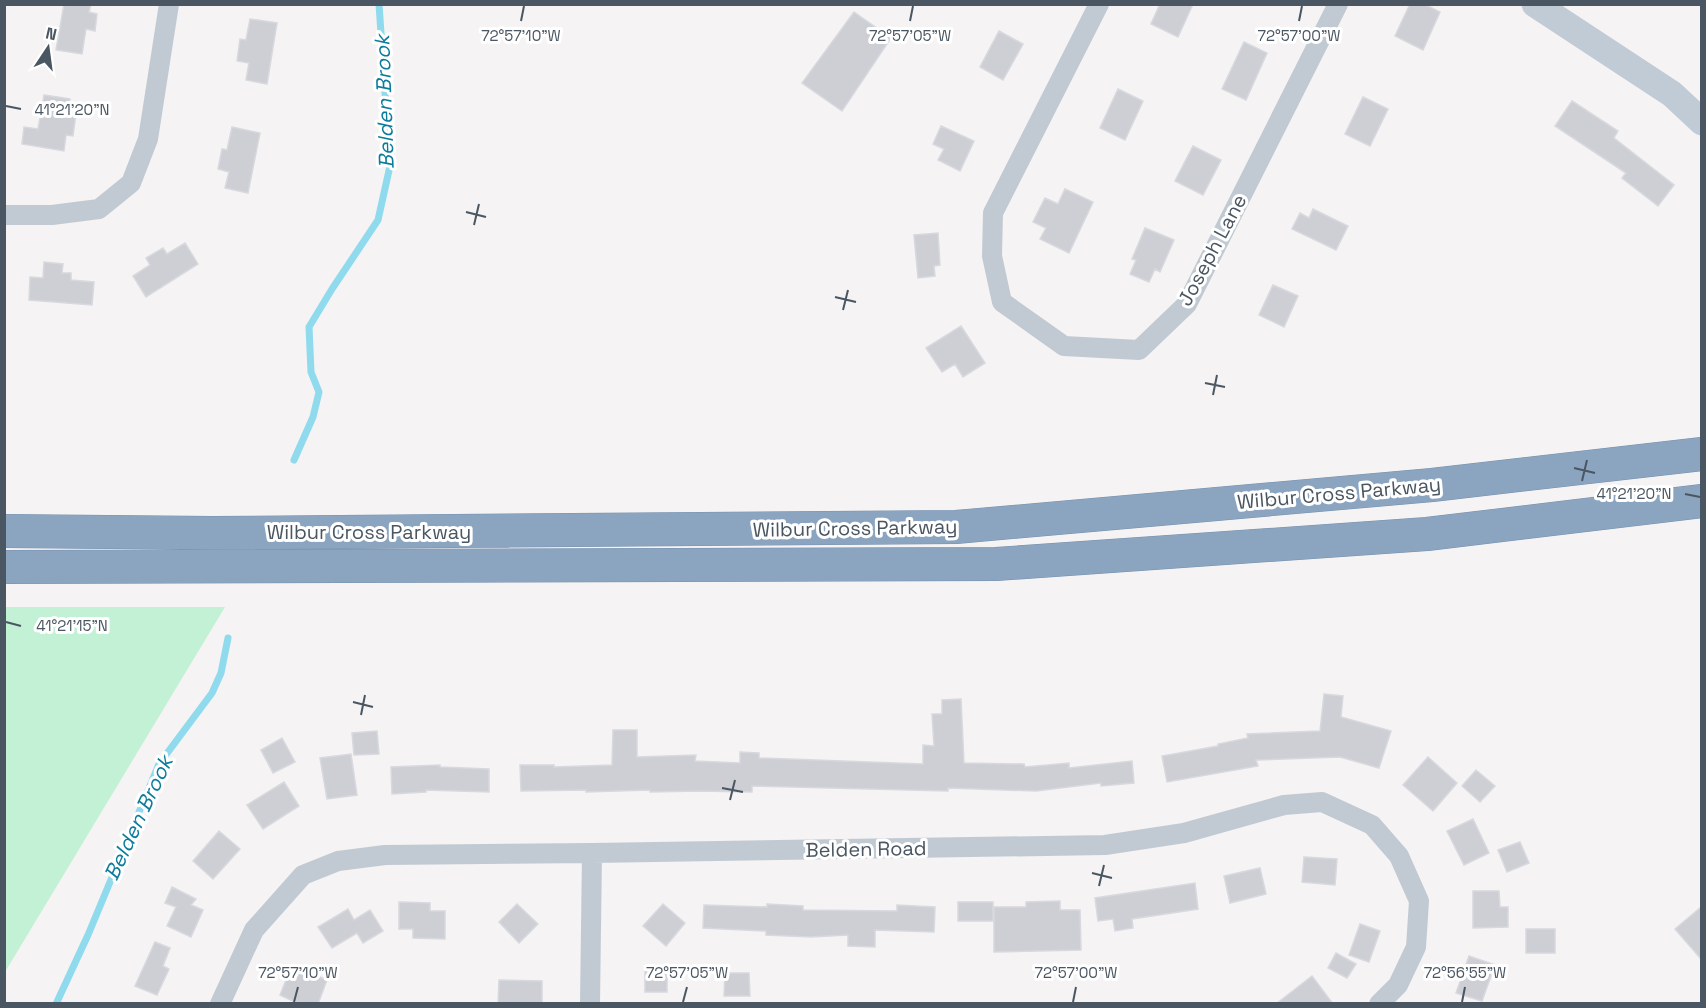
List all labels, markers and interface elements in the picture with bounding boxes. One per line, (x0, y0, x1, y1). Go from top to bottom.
north arrow (18, 18, 78, 78)
text: N (44, 22, 59, 45)
text: 72°57'10"W (481, 26, 561, 45)
text: 72°57'05"W (869, 26, 951, 45)
text: 72°57'00"W (1258, 26, 1340, 45)
water label: Belden Brook (368, 32, 400, 170)
text: 41°21'20"N (34, 100, 110, 119)
street label: Joseph Lane (1172, 190, 1252, 310)
street label: Wilbur Cross Parkway (1236, 471, 1442, 515)
text: 41°21'20"N (1596, 484, 1672, 503)
street label: Wilbur Cross Parkway (752, 513, 958, 543)
street label: Wilbur Cross Parkway (267, 519, 471, 545)
text: 41°21'15"N (36, 616, 108, 635)
water label: Belden Brook (97, 749, 180, 885)
street label: Belden Road (805, 835, 927, 863)
text: 72°57'10"W (258, 963, 338, 982)
text: 72°57'05"W (646, 963, 728, 982)
text: 72°57'00"W (1035, 963, 1117, 982)
text: 72°56'55"W (1424, 963, 1506, 982)

